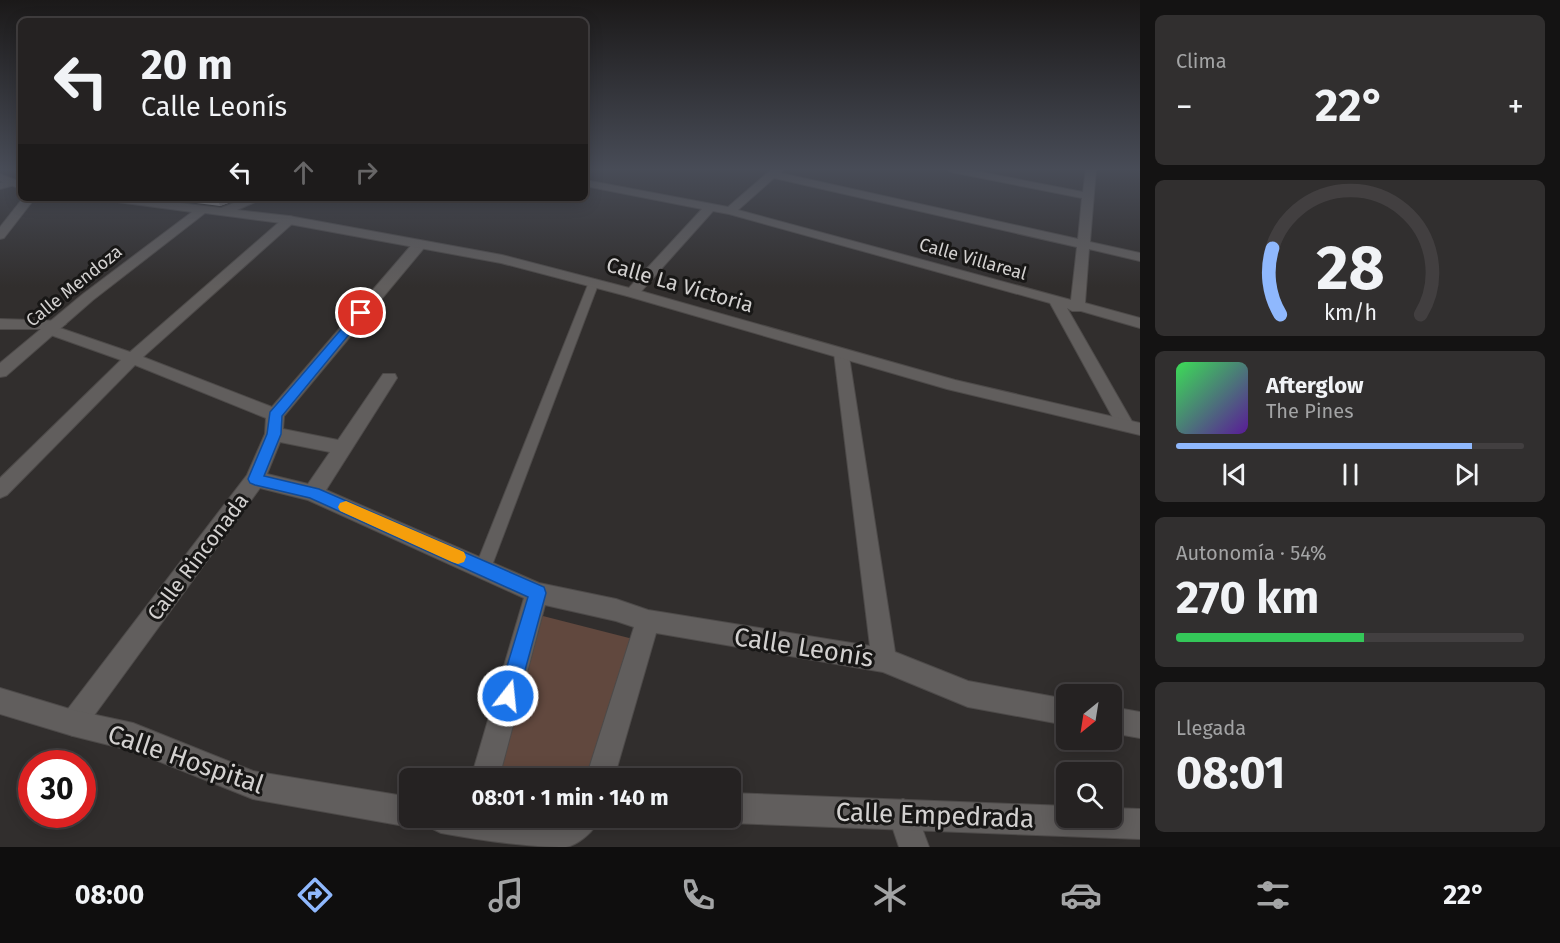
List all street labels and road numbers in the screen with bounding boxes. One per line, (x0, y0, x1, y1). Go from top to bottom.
street label: Calle Villareal (917, 233, 1029, 285)
street label: Calle Mendoza (21, 240, 127, 332)
street label: Calle La Victoria (603, 252, 757, 318)
street label: Calle Rinconada (142, 488, 254, 626)
street label: Calle Leonís (732, 621, 876, 674)
street label: Calle Hospital (104, 718, 268, 801)
street label: Calle Empedrada (835, 797, 1035, 834)

